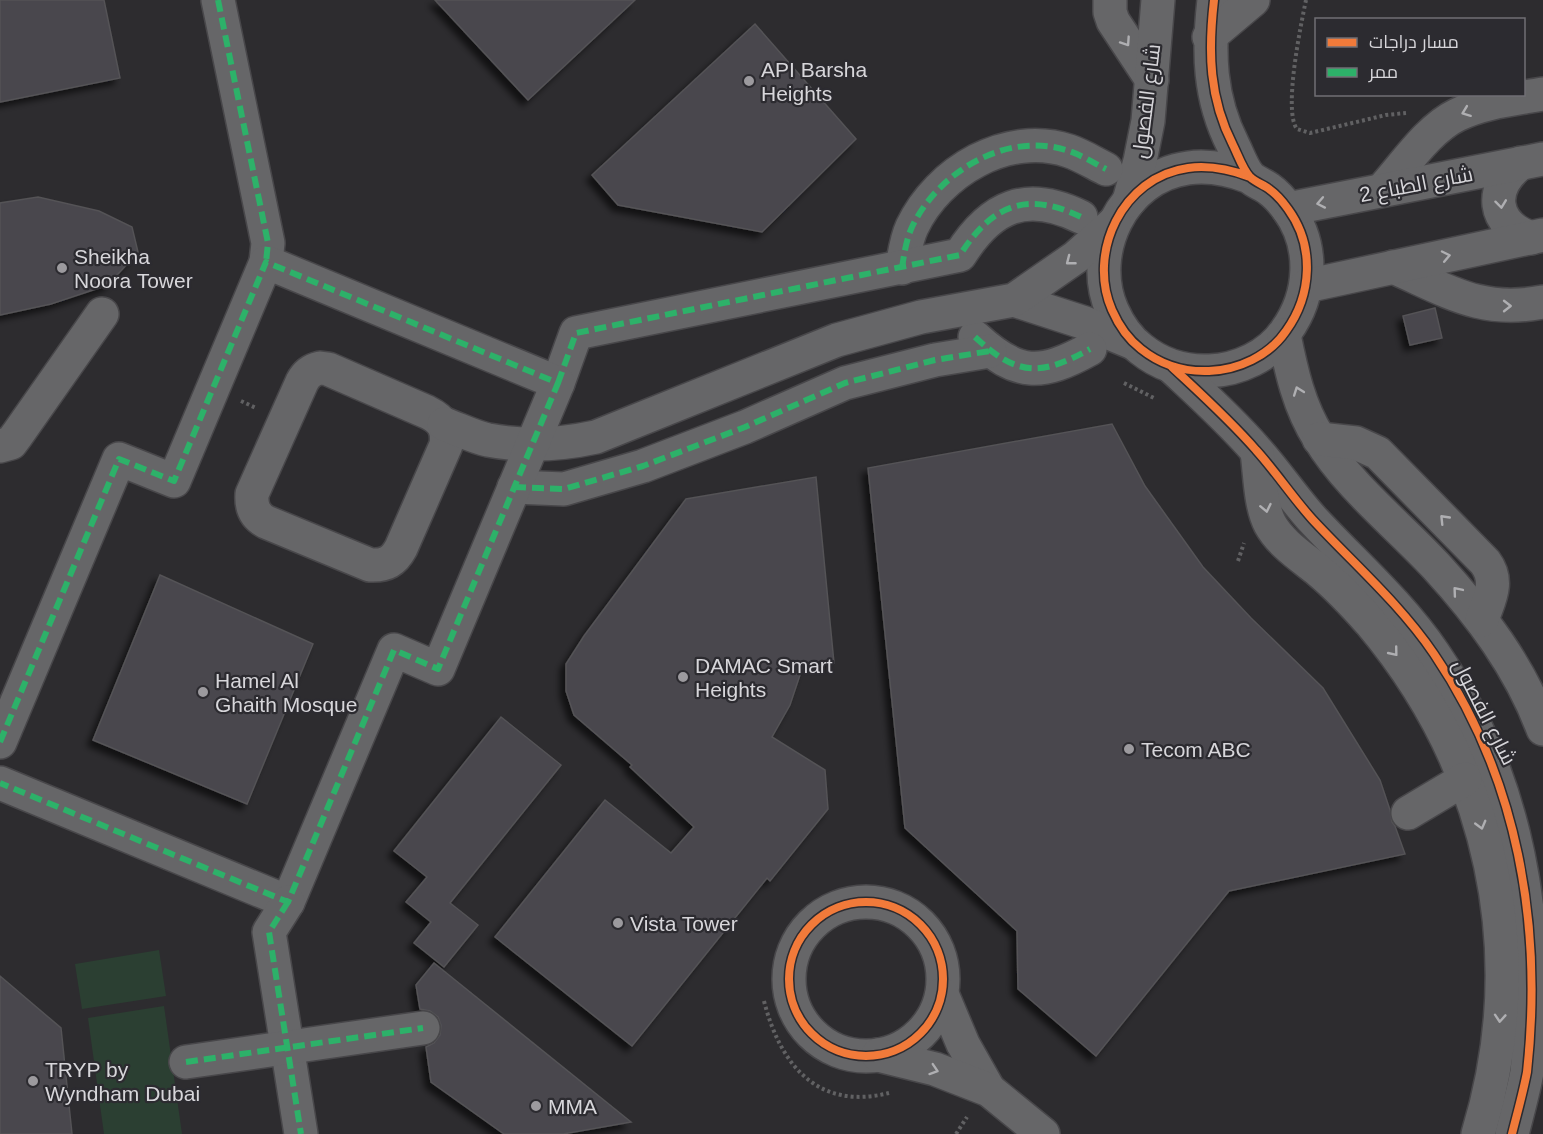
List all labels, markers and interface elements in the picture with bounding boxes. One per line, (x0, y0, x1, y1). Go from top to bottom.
legend (1315, 18, 1525, 96)
text: مسار دراجات (1369, 32, 1459, 53)
one-way arrow (1119, 35, 1130, 46)
street label: شارع الفصول (1128, 42, 1167, 160)
place label: API Barsha Heights (761, 58, 868, 105)
text: ممر (1368, 62, 1398, 83)
marker: API Barsha Heights (742, 74, 756, 88)
one-way arrow (1461, 105, 1472, 117)
street label: شارع الطباع 2 (1357, 162, 1475, 209)
one-way arrow (1316, 196, 1326, 209)
one-way arrow (1494, 199, 1506, 209)
place label: Sheikha Noora Tower (74, 245, 193, 292)
one-way arrow (1440, 250, 1450, 263)
one-way arrow (1066, 254, 1077, 265)
marker: Sheikha Noora Tower (55, 261, 69, 275)
one-way arrow (1502, 300, 1511, 312)
one-way arrow (1292, 386, 1305, 397)
one-way arrow (1259, 503, 1272, 513)
one-way arrow (1440, 516, 1451, 526)
one-way arrow (1454, 587, 1465, 598)
one-way arrow (1386, 645, 1397, 656)
place label: DAMAC Smart Heights (695, 654, 833, 701)
street label: شارع الفصول (1446, 655, 1521, 770)
place label: Hamel Al Ghaith Mosque (215, 669, 357, 716)
marker: DAMAC Smart Heights (676, 670, 690, 684)
marker: Hamel Al Ghaith Mosque (196, 685, 210, 699)
place label: Tecom ABC (1141, 738, 1251, 761)
marker: Tecom ABC (1122, 742, 1136, 756)
one-way arrow (1474, 819, 1486, 830)
place label: Vista Tower (630, 912, 738, 935)
marker: Vista Tower (611, 916, 625, 930)
one-way arrow (1494, 1013, 1507, 1022)
place label: TRYP by Wyndham Dubai (45, 1058, 200, 1105)
one-way arrow (928, 1062, 939, 1075)
marker: TRYP by Wyndham Dubai (26, 1074, 40, 1088)
place label: MMA (548, 1095, 597, 1118)
marker: MMA (529, 1099, 543, 1113)

